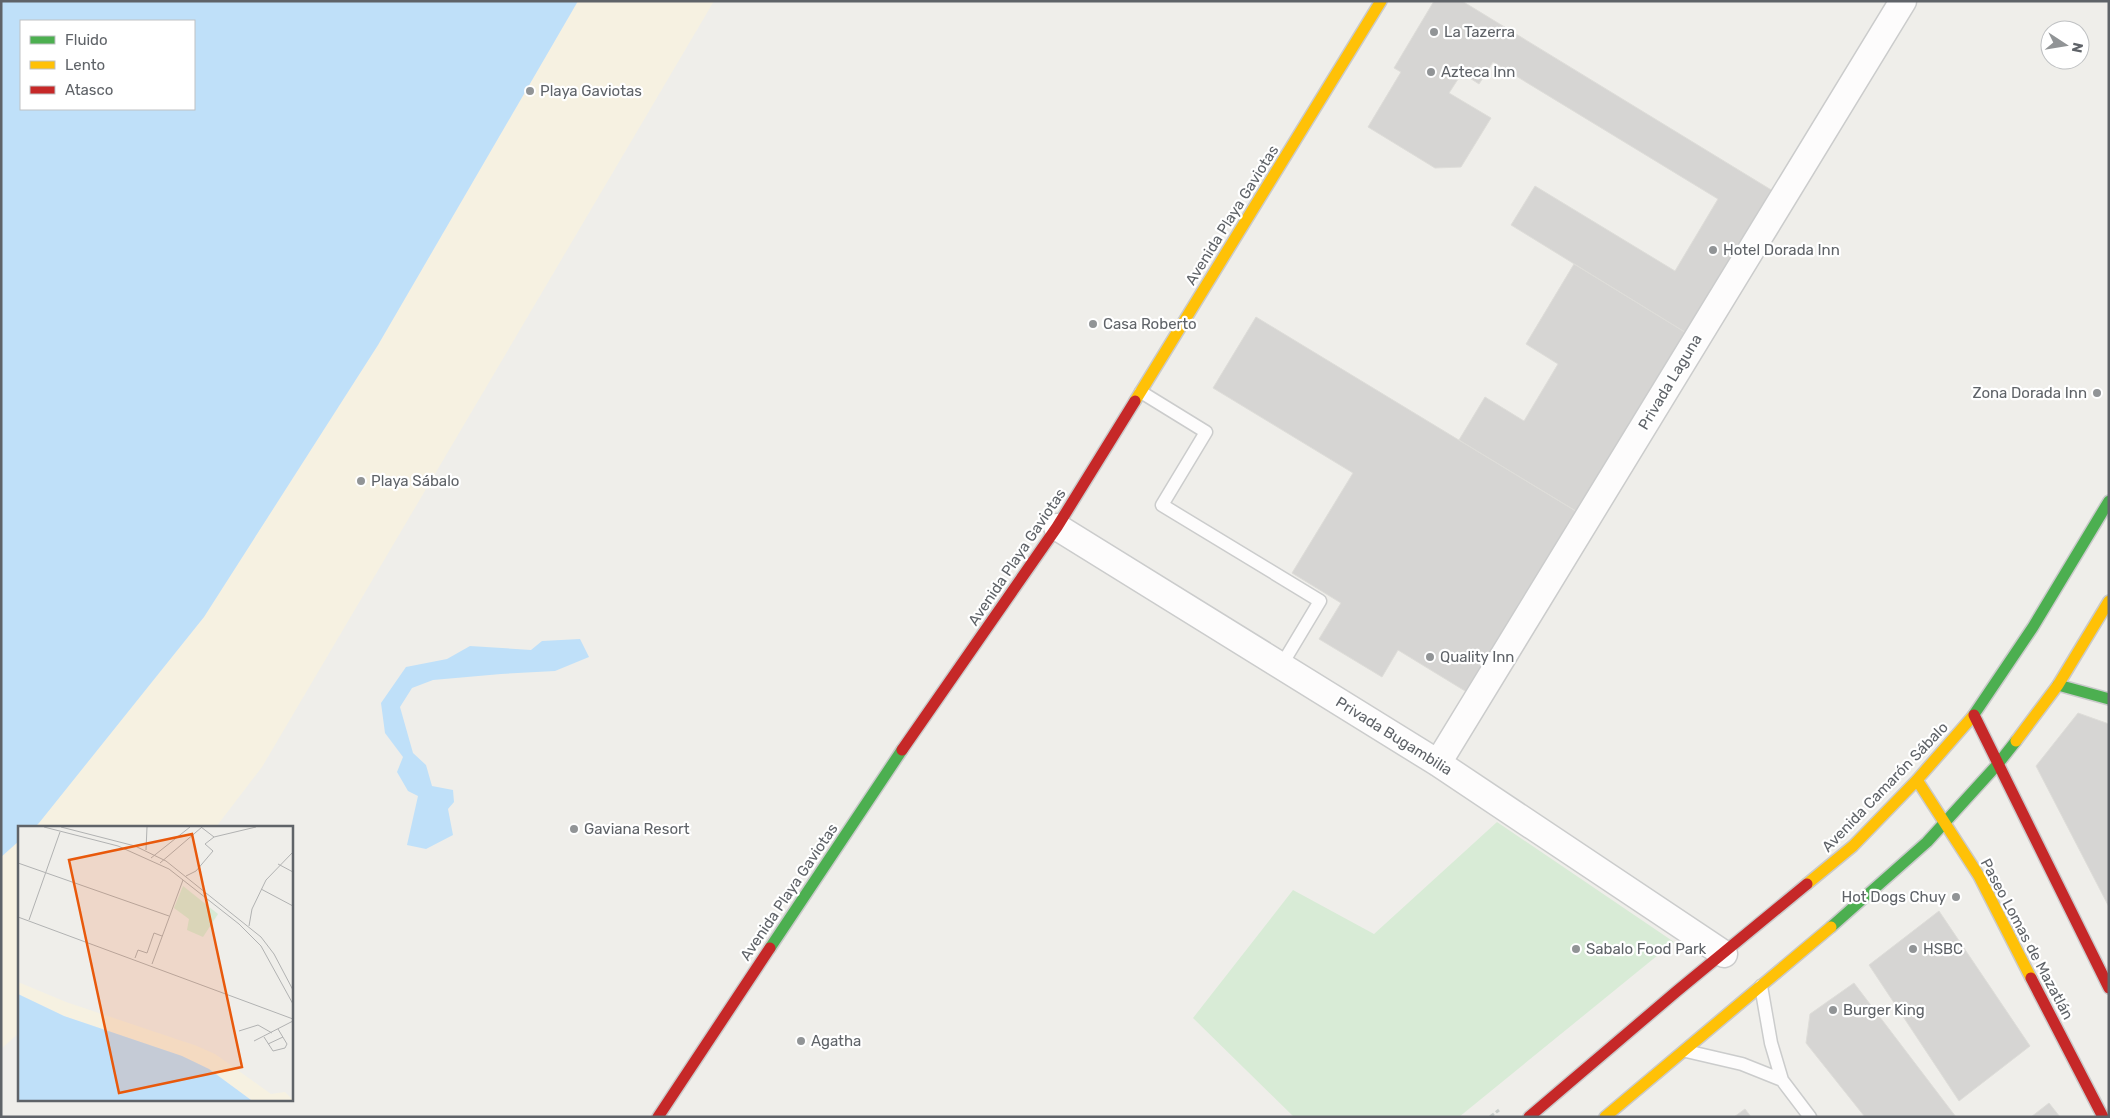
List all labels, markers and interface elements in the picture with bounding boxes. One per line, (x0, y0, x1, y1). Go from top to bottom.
legend (20, 20, 195, 110)
north arrow (2040, 20, 2090, 70)
place label: La Tazerra (1444, 23, 1515, 41)
marker: La Tazerra (1428, 26, 1440, 38)
text: Fluido (65, 31, 108, 49)
text: N (2068, 41, 2087, 54)
text: Lento (65, 56, 105, 74)
place label: Azteca Inn (1441, 63, 1515, 81)
marker: Azteca Inn (1425, 66, 1437, 78)
text: Atasco (65, 81, 113, 99)
place label: Playa Gaviotas (540, 82, 642, 100)
marker: Playa Gaviotas (524, 85, 536, 97)
street label: Avenida Playa Gaviotas (1182, 141, 1283, 288)
place label: Hotel Dorada Inn (1723, 241, 1840, 259)
marker: Hotel Dorada Inn (1707, 244, 1719, 256)
place label: Casa Roberto (1103, 315, 1197, 333)
marker: Casa Roberto (1087, 318, 1099, 330)
street label: Privada Laguna (1634, 331, 1706, 433)
place label: Zona Dorada Inn (1973, 384, 2087, 402)
marker: Zona Dorada Inn (2091, 387, 2103, 399)
place label: Playa Sábalo (371, 472, 459, 490)
marker: Playa Sábalo (355, 475, 367, 487)
street label: Avenida Playa Gaviotas (964, 485, 1070, 629)
place label: Quality Inn (1440, 648, 1514, 666)
marker: Quality Inn (1424, 651, 1436, 663)
street label: Privada Bugambilia (1332, 693, 1456, 779)
street label: Avenida Camarón Sábalo (1818, 718, 1952, 856)
place label: Gaviana Resort (584, 820, 690, 838)
street label: Avenida Playa Gaviotas (736, 820, 842, 964)
marker: Gaviana Resort (568, 823, 580, 835)
inset map (18, 826, 292, 1100)
street label: Paseo Lomas de Mazatlán (1977, 855, 2077, 1023)
place label: Hot Dogs Chuy (1842, 888, 1946, 906)
marker: Hot Dogs Chuy (1950, 891, 1962, 903)
place label: Sabalo Food Park (1586, 940, 1707, 958)
place label: HSBC (1923, 940, 1963, 958)
marker: Sabalo Food Park (1570, 943, 1582, 955)
marker: HSBC (1907, 943, 1919, 955)
place label: Burger King (1843, 1001, 1925, 1019)
marker: Burger King (1827, 1004, 1839, 1016)
place label: Agatha (811, 1032, 861, 1050)
marker: Agatha (795, 1035, 807, 1047)

